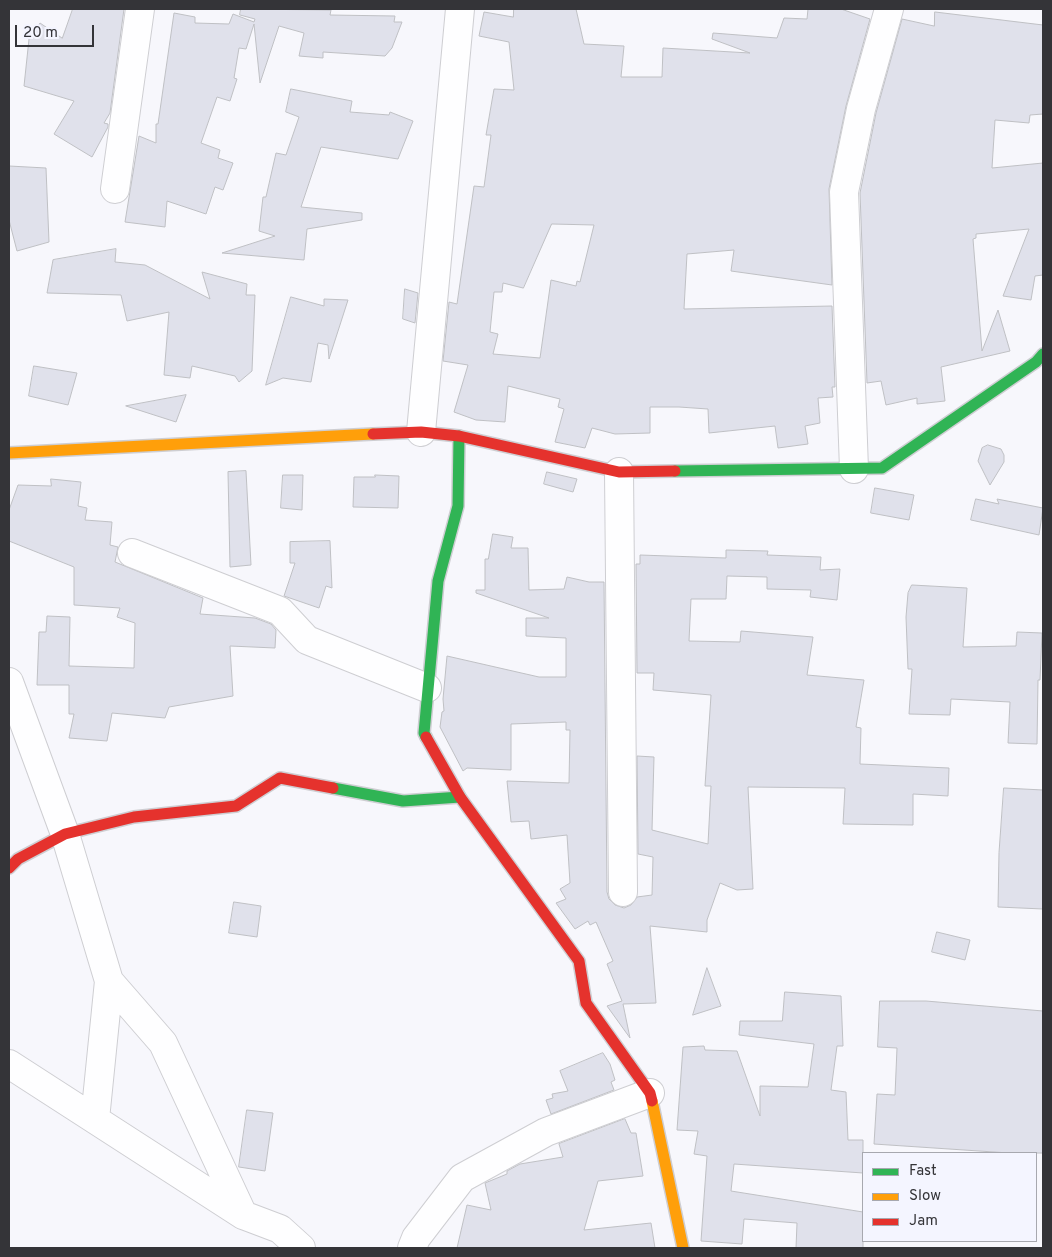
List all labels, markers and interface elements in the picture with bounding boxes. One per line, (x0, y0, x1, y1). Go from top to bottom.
scale bar (18, 15, 96, 47)
text: 20 m (23, 24, 58, 43)
legend (862, 1152, 1037, 1242)
text: Fast (909, 1162, 937, 1181)
text: Slow (909, 1187, 941, 1206)
text: Jam (909, 1212, 938, 1231)

